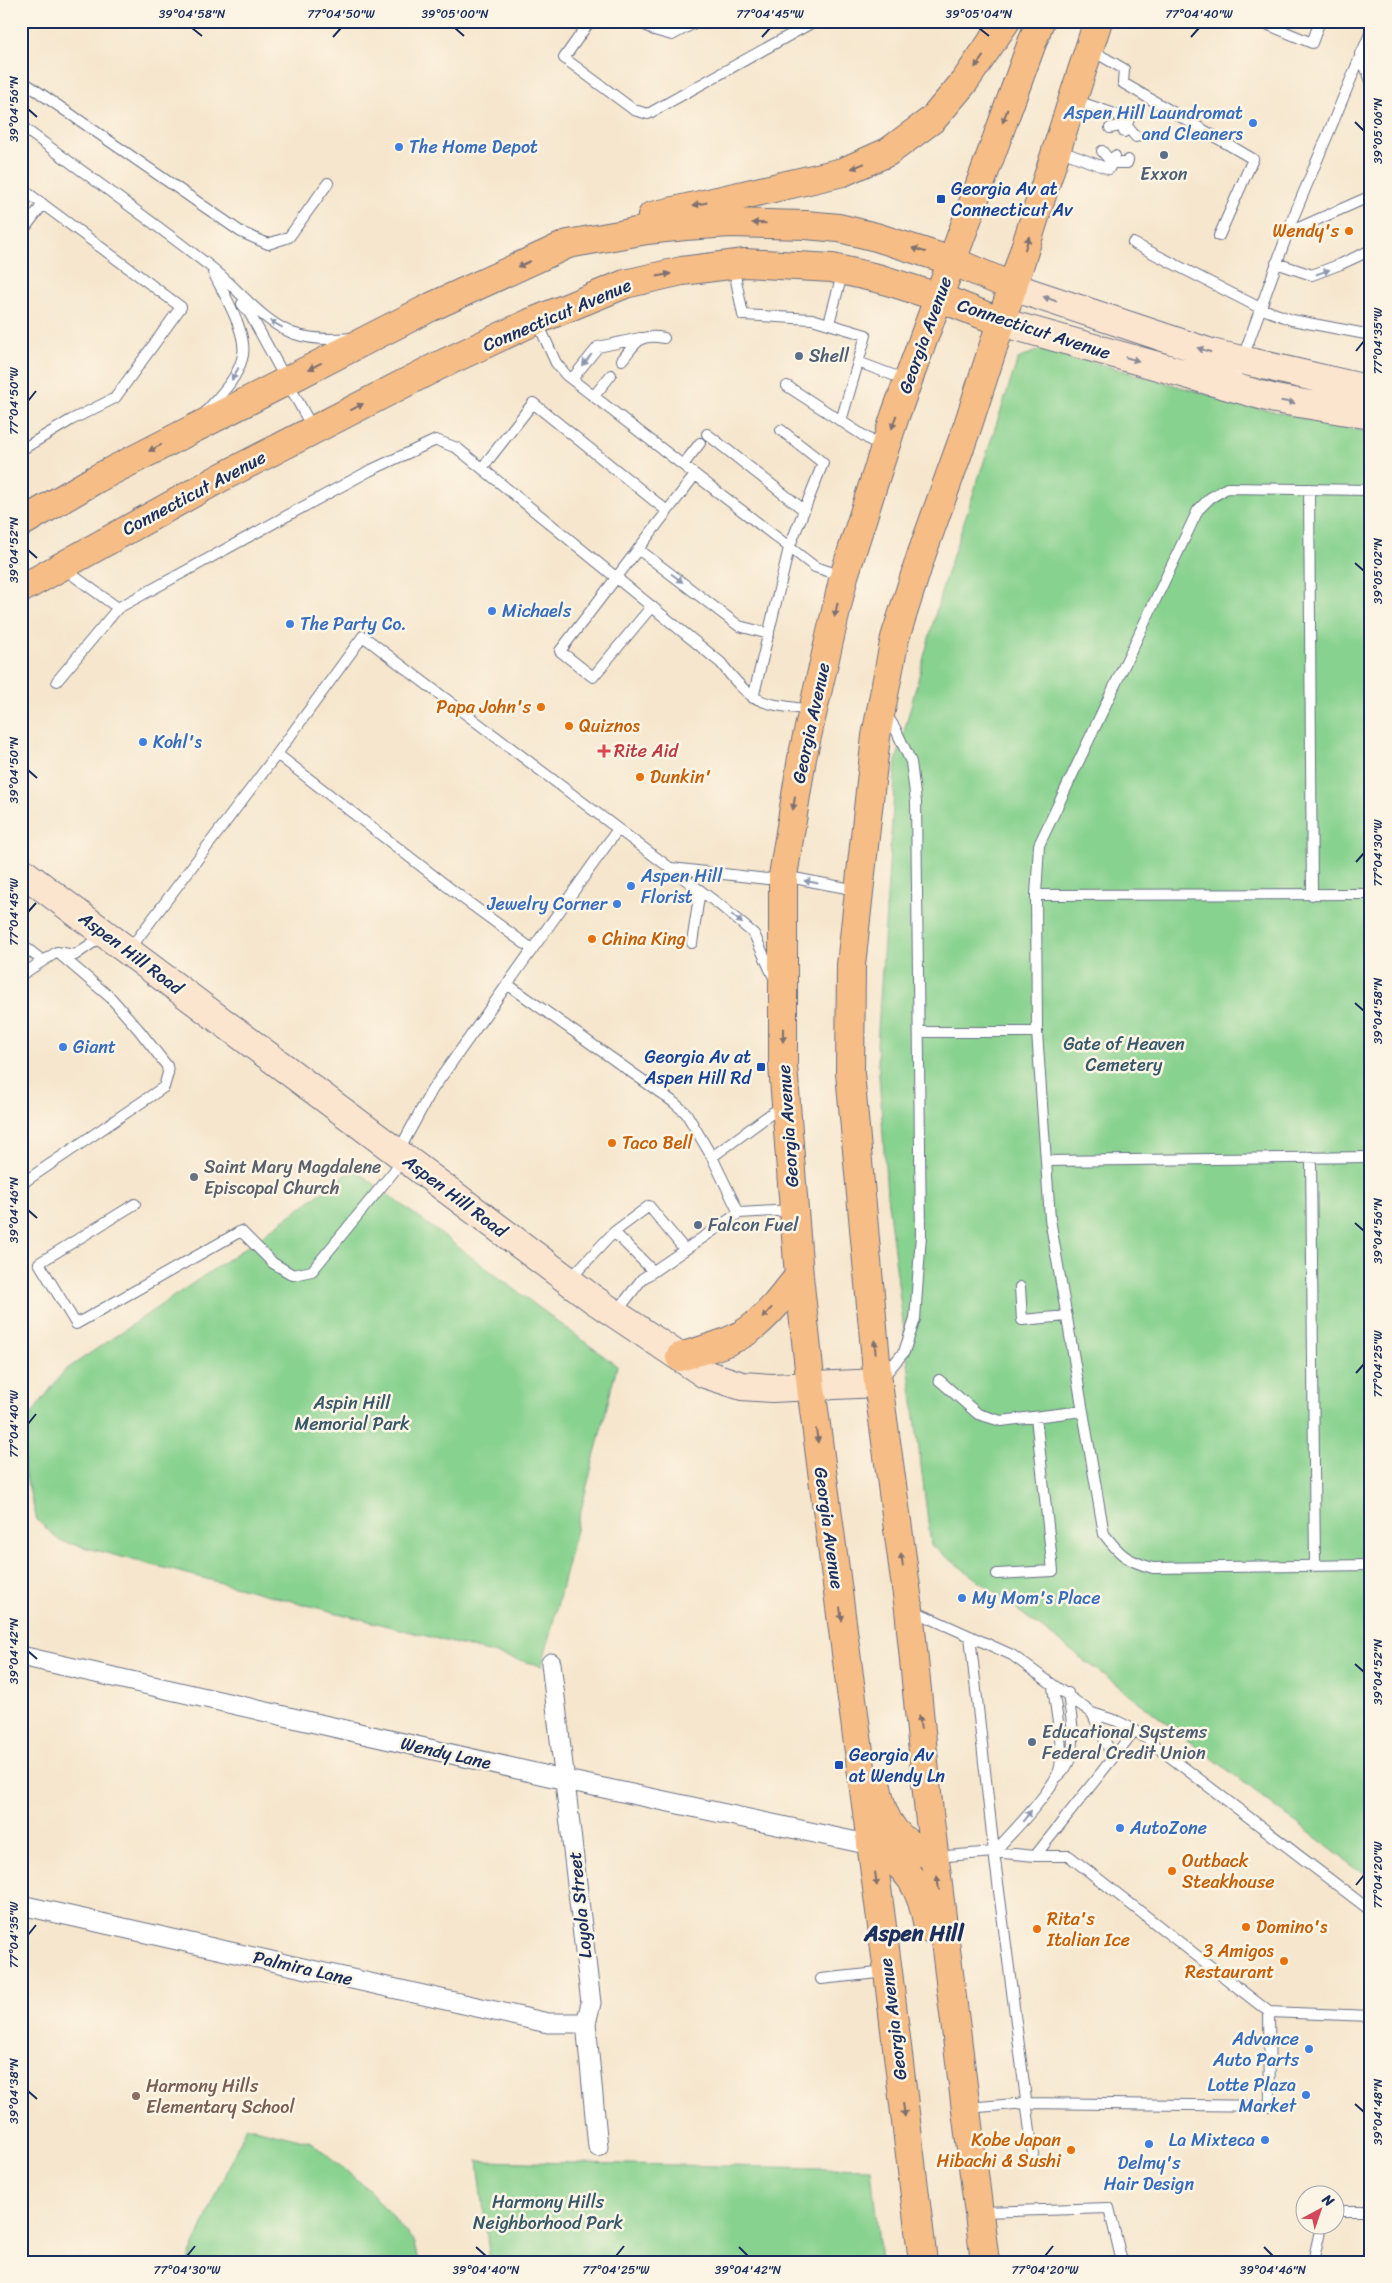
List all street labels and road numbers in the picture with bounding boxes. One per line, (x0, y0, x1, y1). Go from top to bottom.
street label: Connecticut Avenue (477, 269, 637, 361)
street label: Georgia Avenue (889, 272, 961, 398)
street label: Connecticut Avenue (953, 289, 1115, 369)
street label: Connecticut Avenue (116, 441, 272, 545)
street label: Georgia Avenue (783, 660, 839, 786)
street label: Aspen Hill Road (71, 902, 191, 1004)
street label: Georgia Avenue (768, 1064, 808, 1188)
street label: Aspen Hill Road (395, 1145, 515, 1247)
street label: Georgia Avenue (805, 1465, 853, 1591)
street label: Wendy Lane (398, 1727, 495, 1779)
street label: Loyola Street (558, 1850, 602, 1960)
street label: Palmira Lane (250, 1941, 356, 1995)
street label: Georgia Avenue (870, 1956, 916, 2082)

